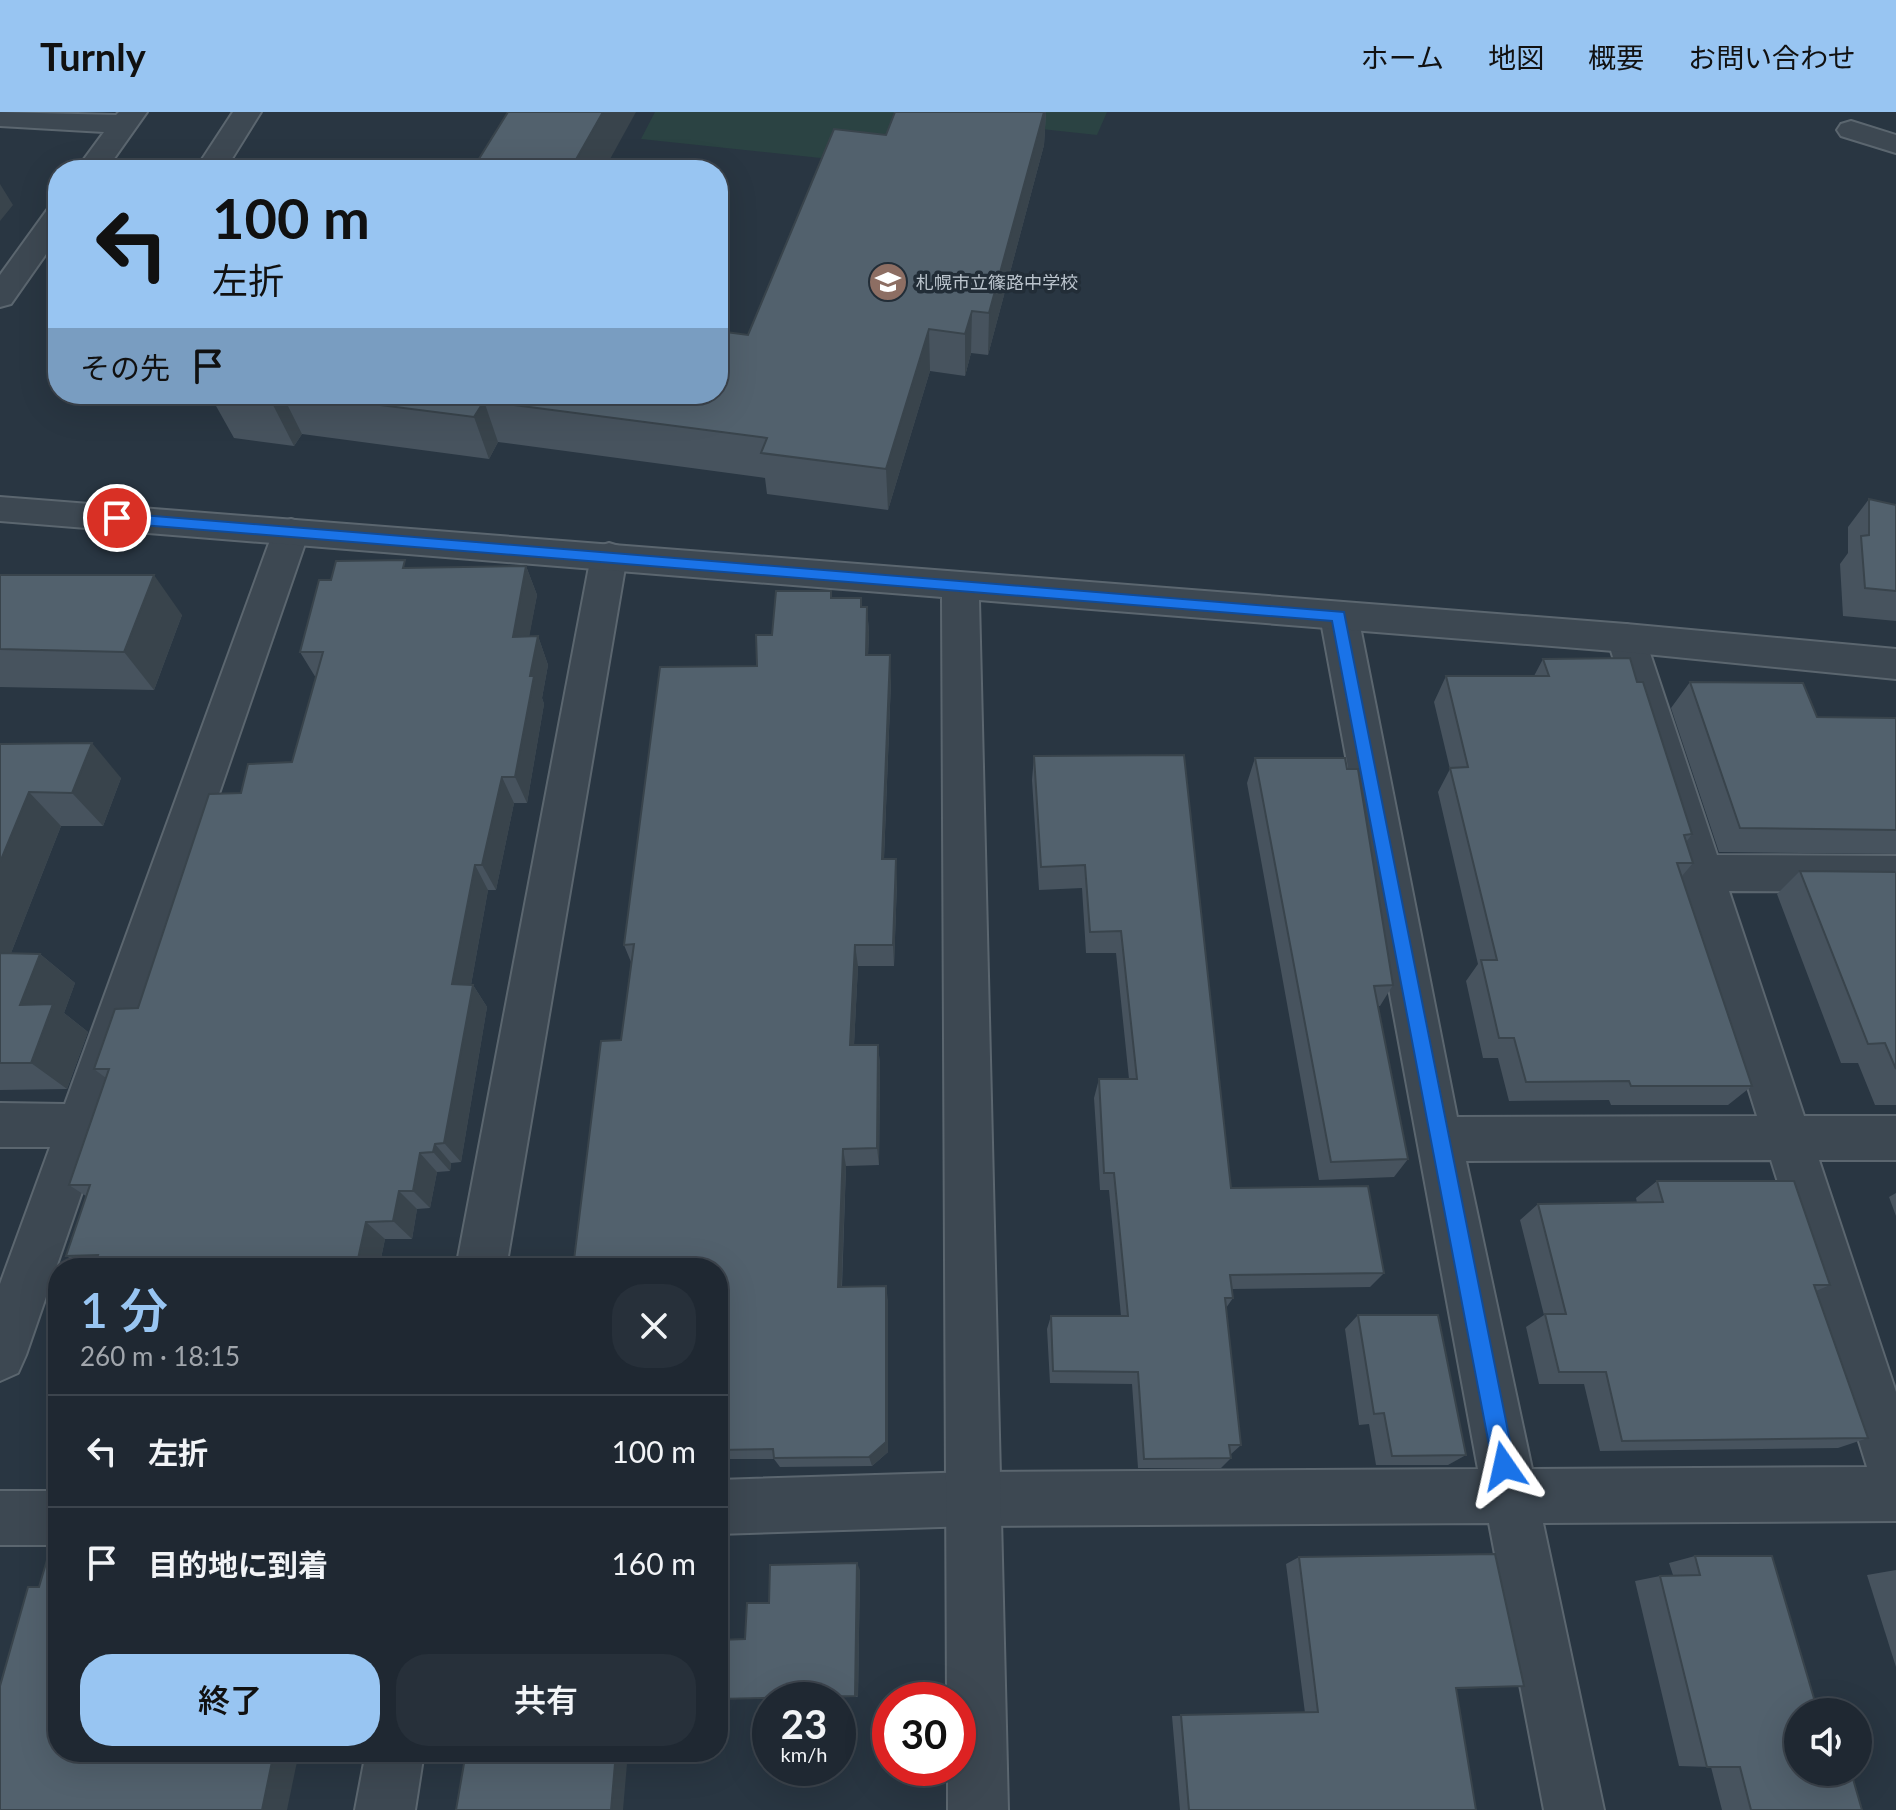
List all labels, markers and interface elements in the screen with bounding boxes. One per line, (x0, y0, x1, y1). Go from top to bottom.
text: Turnly (40, 33, 146, 79)
text: ホーム (1361, 40, 1444, 74)
text: 地図 (1488, 40, 1544, 74)
text: 概要 (1588, 40, 1644, 74)
text: お問い合わせ (1688, 40, 1856, 74)
text: 100 m (212, 184, 370, 251)
icon: left (80, 192, 184, 296)
text: 左折 (212, 258, 284, 302)
school or university icon: 札幌市立篠路中学校 (867, 261, 909, 303)
place label: 札幌市立篠路中学校 (916, 271, 1078, 293)
icon: arrive (186, 344, 230, 388)
text: その先 (80, 349, 170, 385)
pin (83, 484, 151, 552)
icon: arrive (95, 496, 139, 540)
text: 1 分 (80, 1281, 168, 1338)
button: close (612, 1284, 696, 1368)
text: 260 m · 18:15 (80, 1340, 240, 1372)
position arrow (1462, 1424, 1546, 1508)
icon: left (80, 1429, 124, 1473)
text: 100 m (611, 1433, 696, 1469)
text: 左折 (148, 1434, 208, 1470)
icon: arrive (80, 1541, 124, 1585)
text: 160 m (611, 1545, 696, 1581)
text: 目的地に到着 (148, 1546, 328, 1582)
button: 終了 (80, 1654, 380, 1746)
button: 共有 (396, 1654, 696, 1746)
speed limit sign: 30 (872, 1682, 976, 1786)
map controls (1784, 1698, 1872, 1786)
button: sound (1784, 1698, 1872, 1786)
text: 23 (781, 1700, 827, 1748)
text: km/h (781, 1742, 827, 1766)

